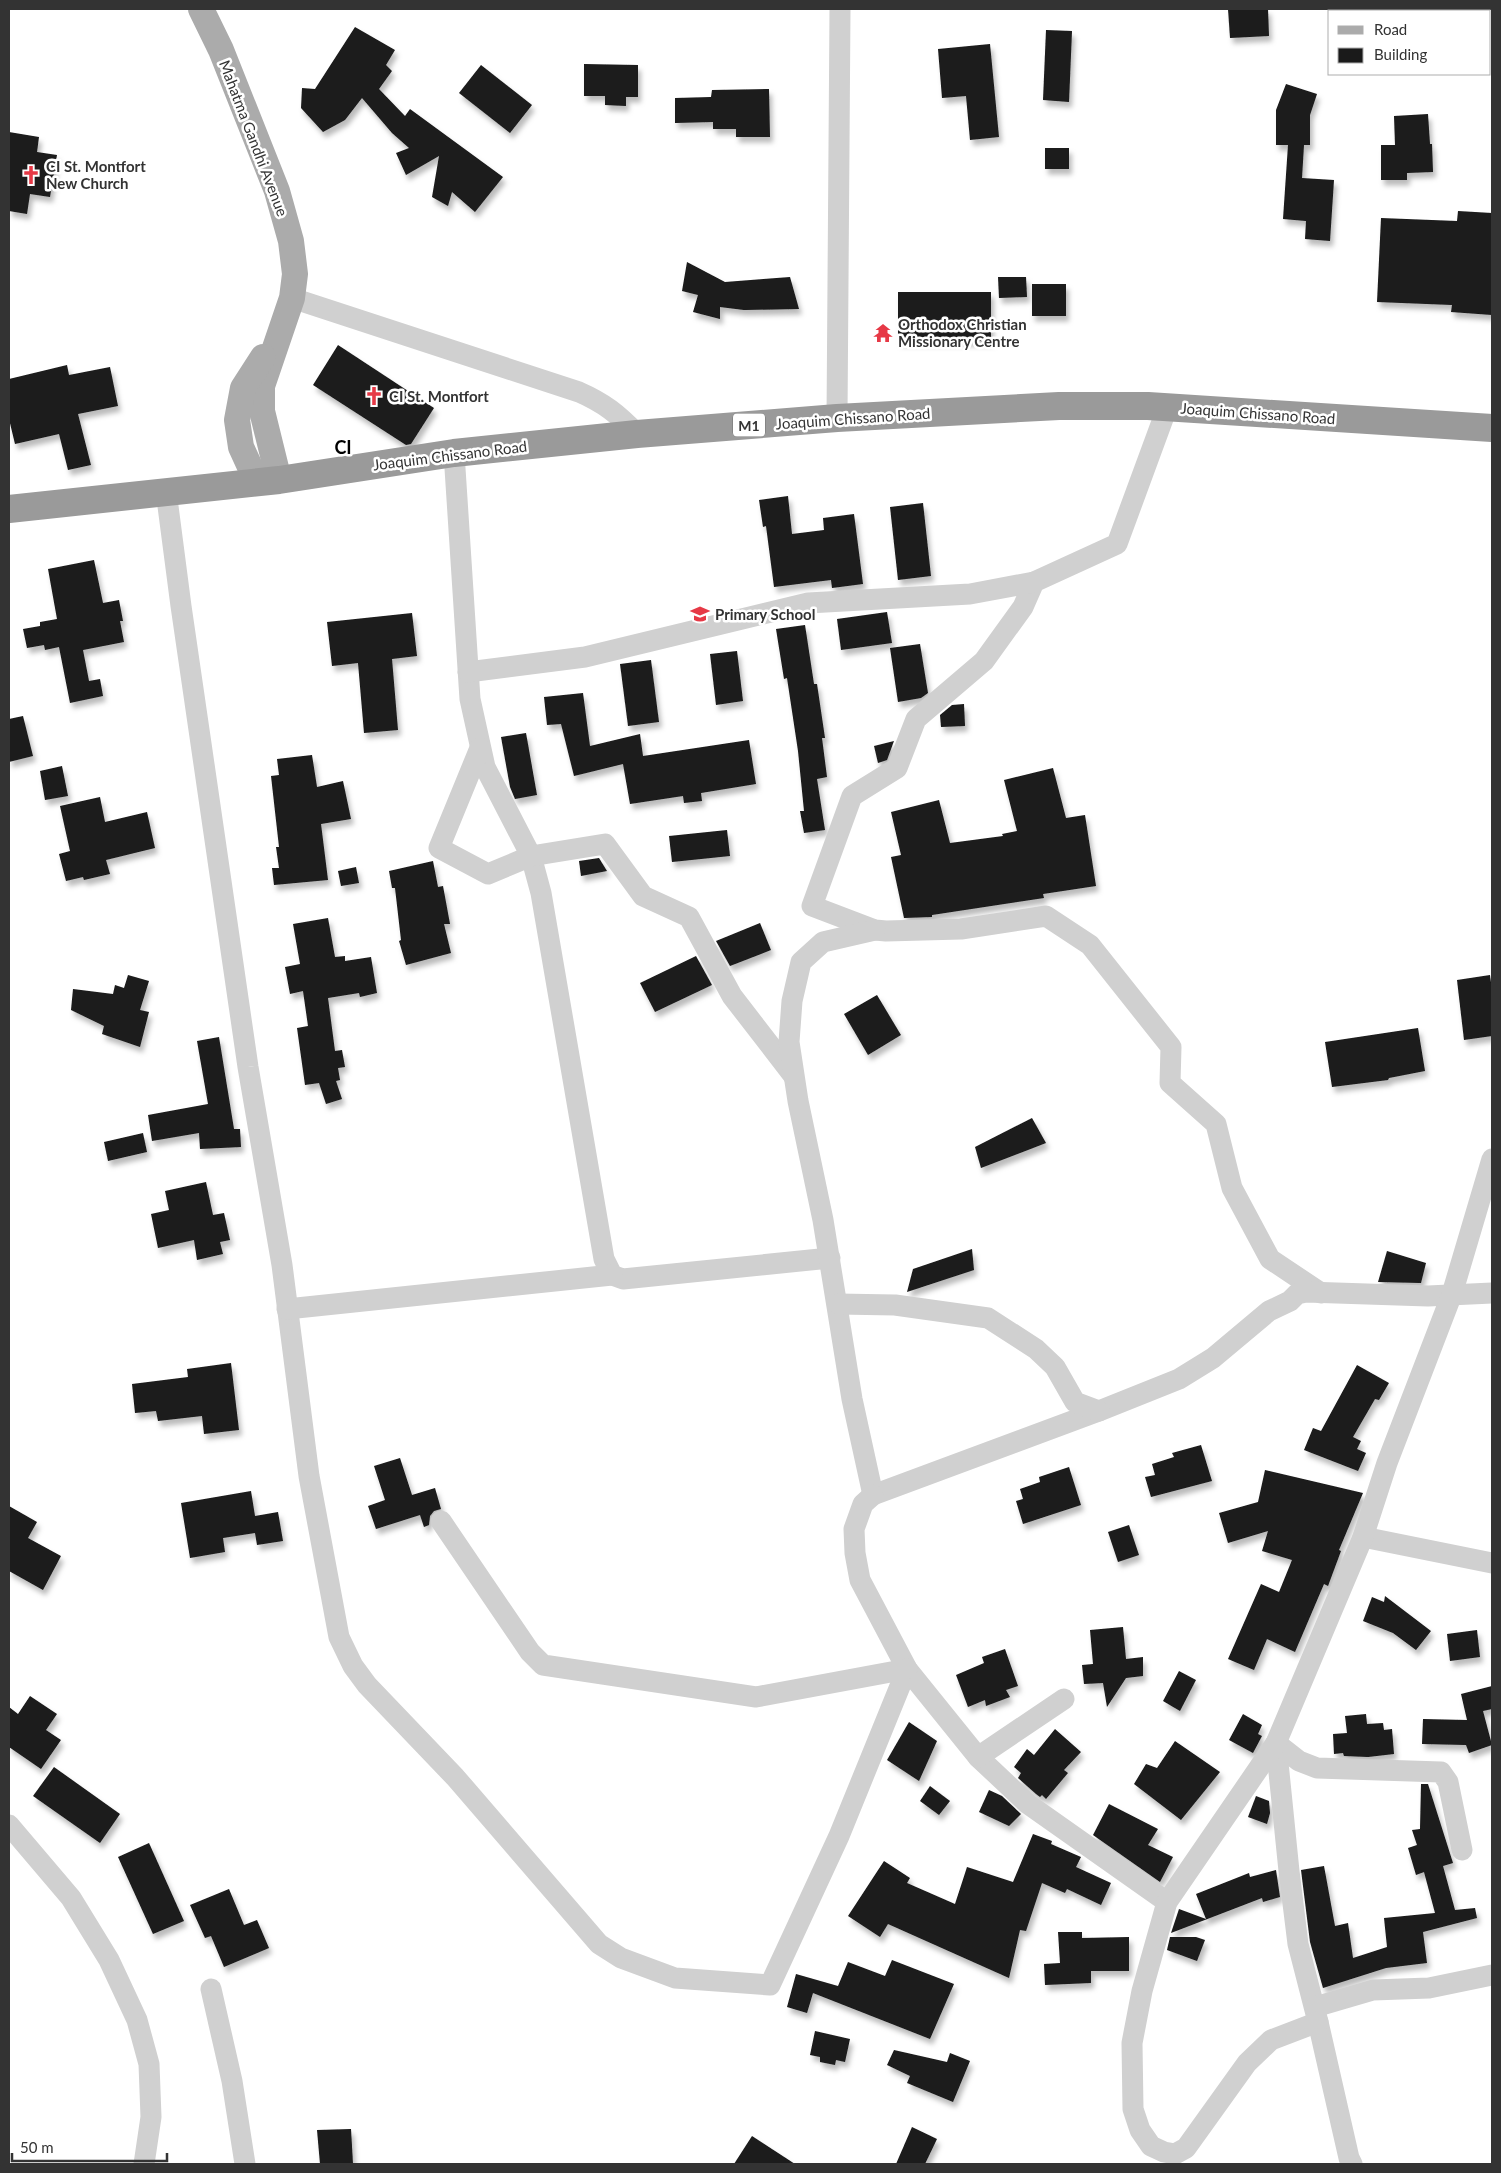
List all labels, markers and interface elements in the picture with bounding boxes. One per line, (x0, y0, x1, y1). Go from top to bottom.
legend (1328, 10, 1491, 75)
text: Road (1374, 20, 1407, 38)
text: Building (1374, 45, 1427, 63)
street label: Mahatma Gandhi Avenue (216, 57, 292, 219)
place label: CI St. Montfort New Church (46, 157, 146, 192)
church icon: CI St. Montfort New Church (20, 164, 42, 186)
place label: Orthodox Christian Missionary Centre (898, 315, 1027, 350)
temple icon: Orthodox Christian Missionary Centre (872, 322, 894, 344)
church icon: CI St. Montfort (363, 385, 385, 407)
place label: CI St. Montfort (389, 387, 489, 405)
street label: Joaquim Chissano Road (1180, 399, 1336, 427)
street label: Joaquim Chissano Road (775, 404, 931, 432)
road number: M1 (733, 414, 765, 436)
district label: CI (334, 436, 352, 458)
street label: Joaquim Chissano Road (372, 437, 528, 473)
school or university icon: Primary School (689, 603, 711, 625)
place label: Primary School (715, 605, 815, 623)
scale bar (12, 2130, 168, 2162)
text: 50 m (20, 2138, 54, 2156)

